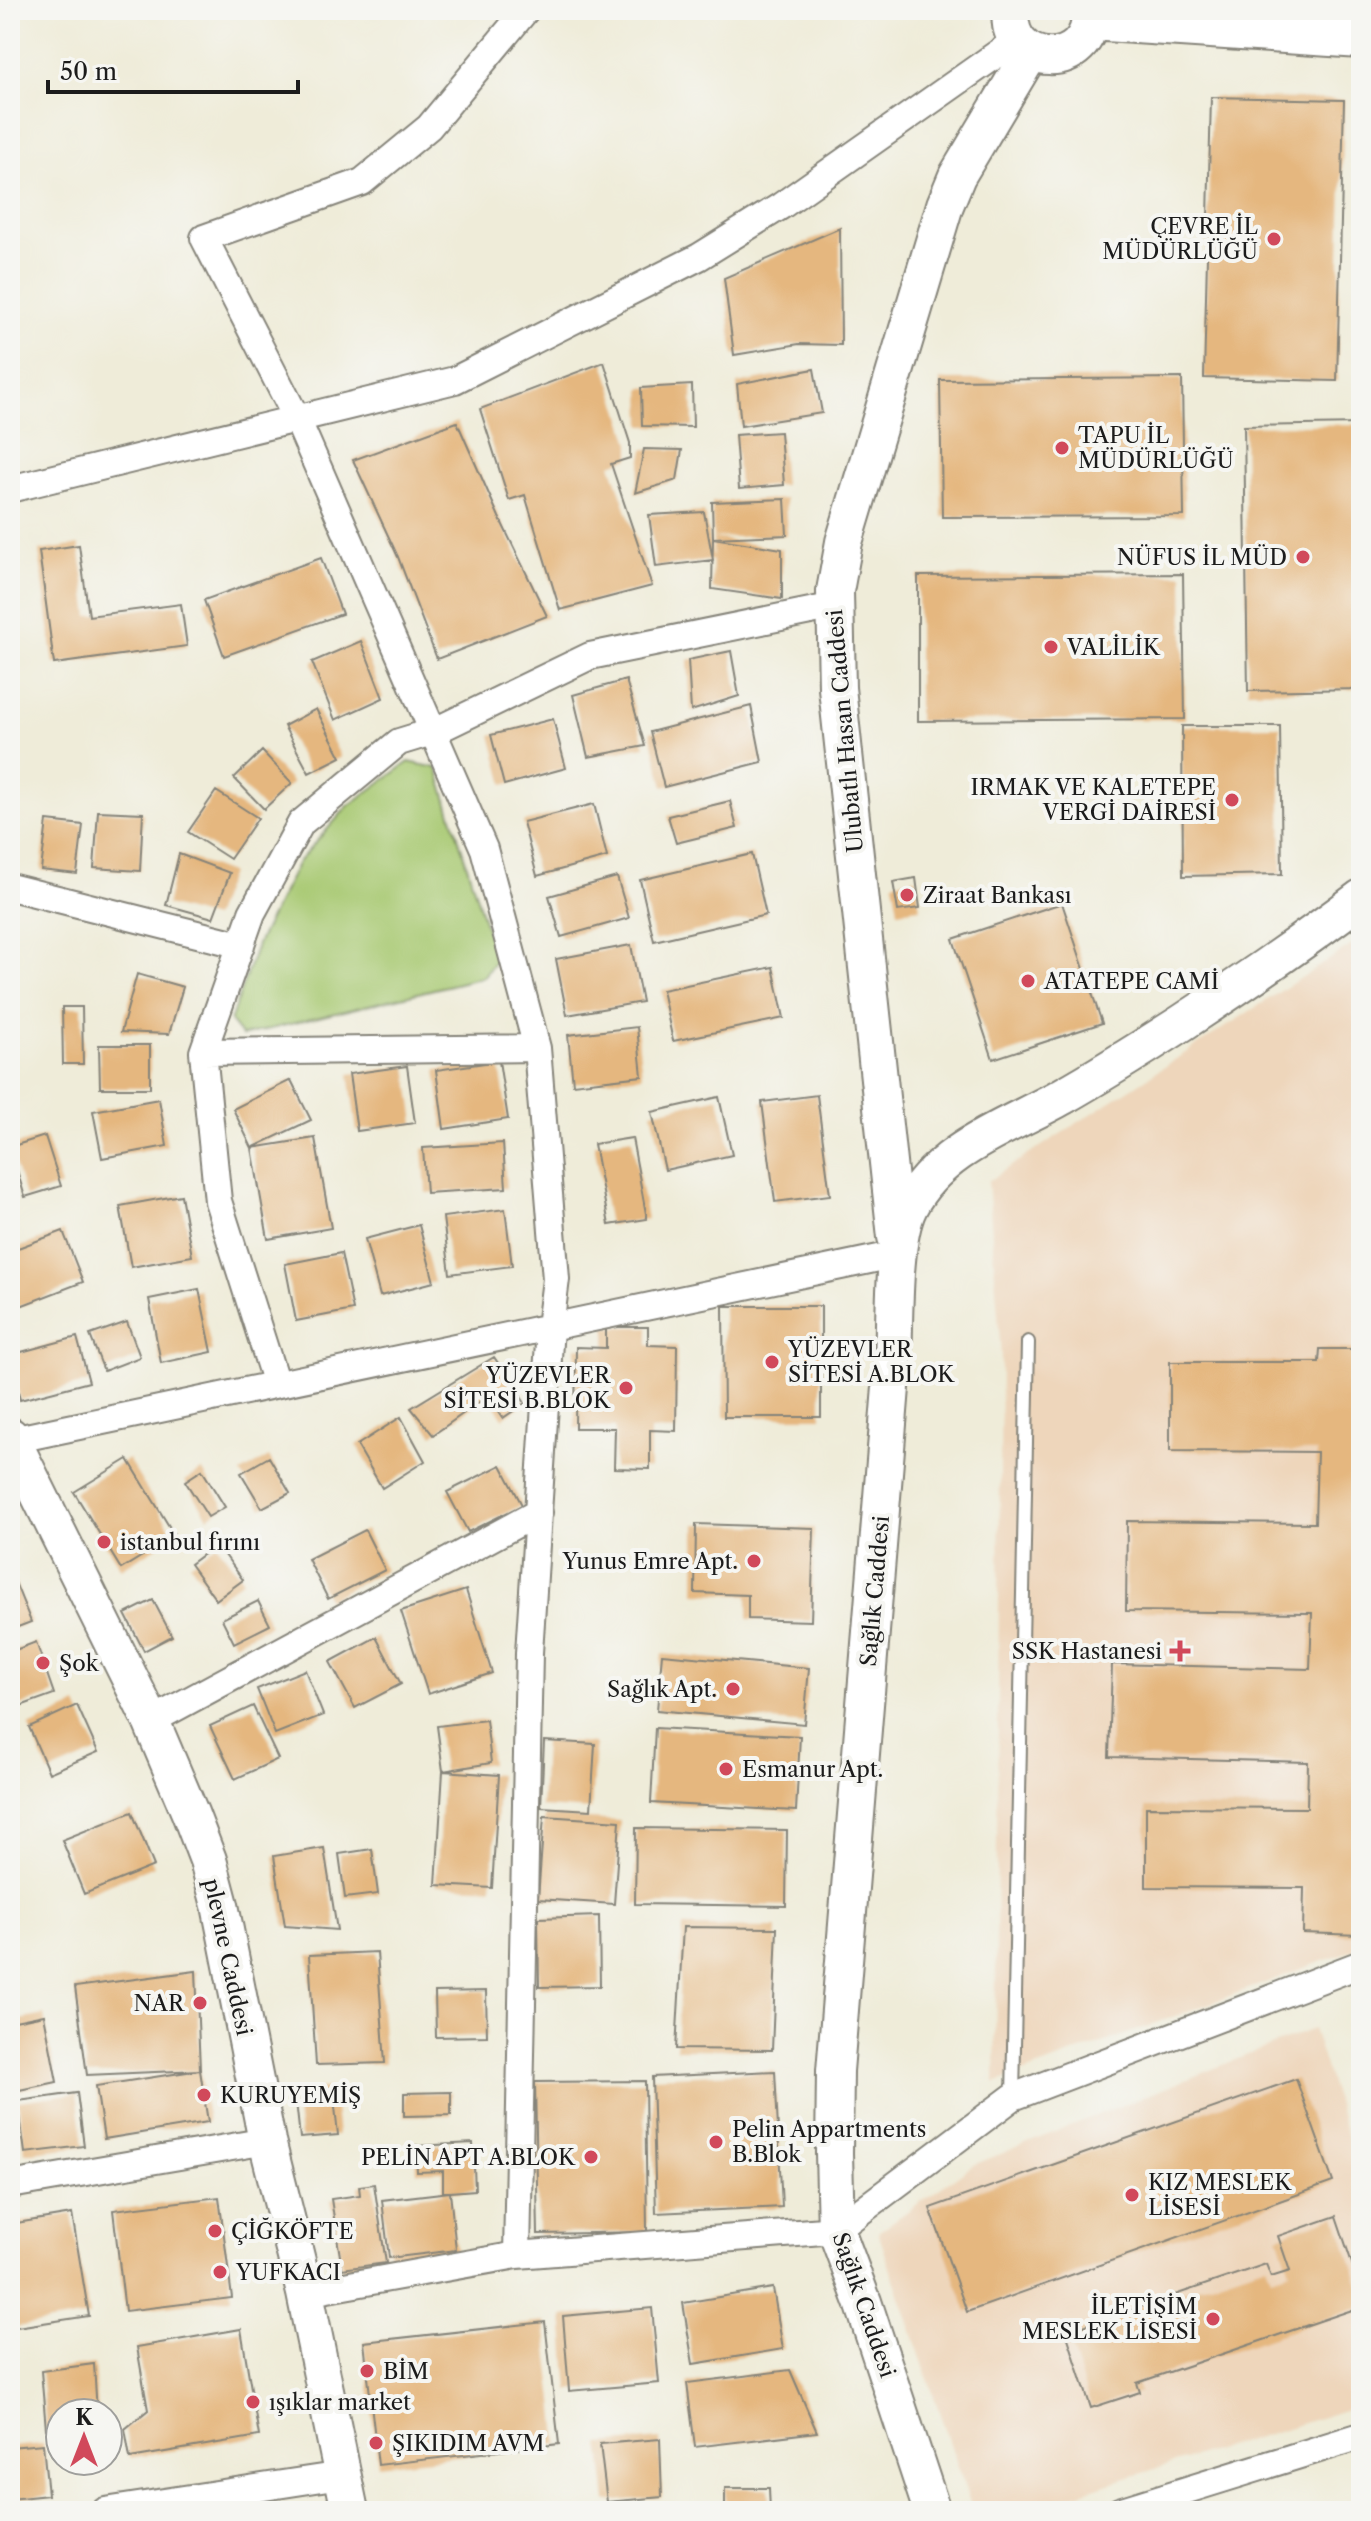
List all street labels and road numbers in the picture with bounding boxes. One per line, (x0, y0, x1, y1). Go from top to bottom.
street label: Ulubatlı Hasan Caddesi (821, 608, 869, 854)
street label: Sağlık Caddesi (855, 1514, 895, 1668)
street label: plevne Caddesi (198, 1876, 258, 2038)
street label: Sağlık Caddesi (827, 2229, 902, 2381)

